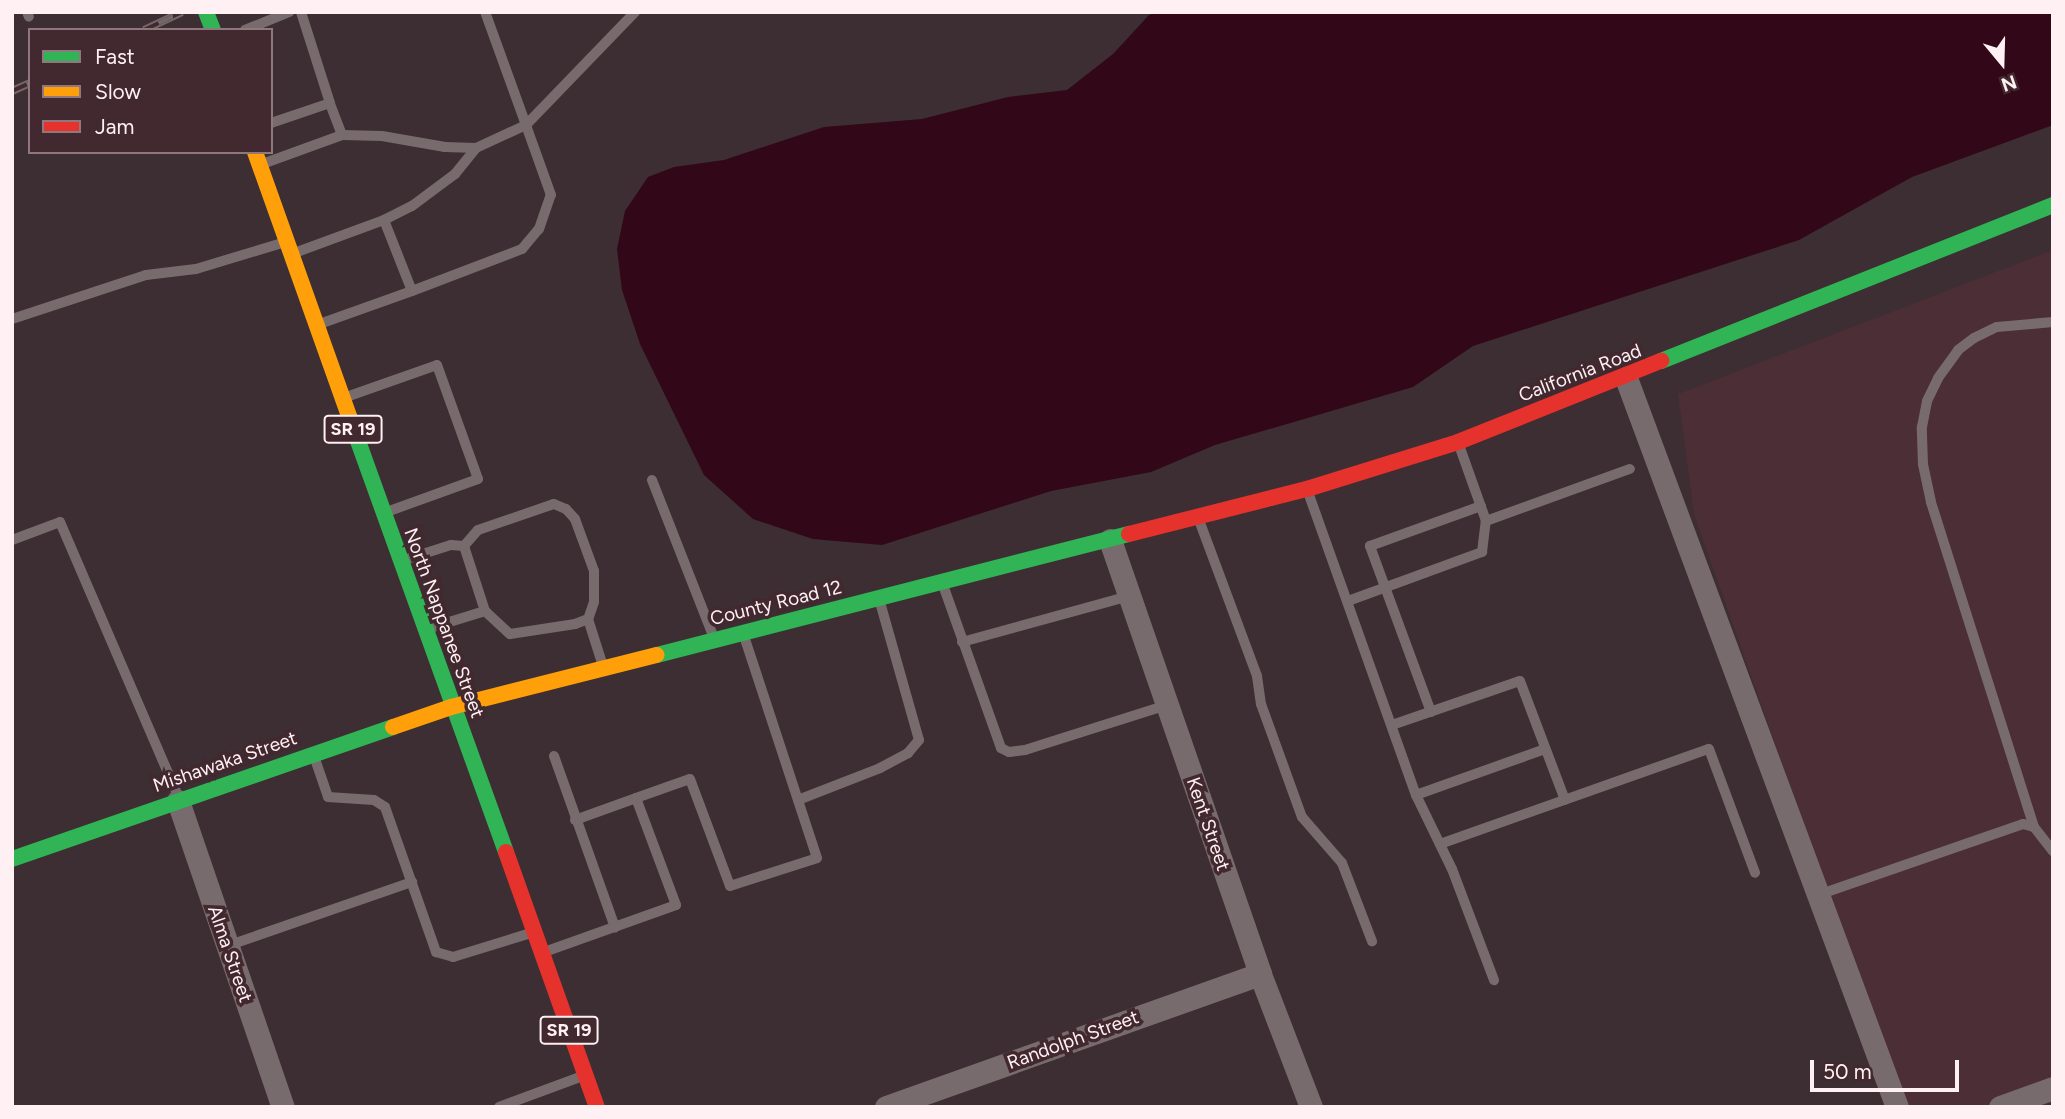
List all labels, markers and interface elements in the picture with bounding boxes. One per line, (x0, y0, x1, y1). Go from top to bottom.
legend (28, 28, 273, 154)
north arrow (1967, 28, 2037, 98)
text: Fast (95, 44, 135, 69)
text: N (1998, 70, 2020, 97)
text: Slow (95, 79, 141, 104)
text: Jam (95, 114, 134, 139)
street label: California Road (1515, 339, 1645, 407)
road number: SR 19 (323, 414, 383, 444)
street label: North Nappanee Street (399, 525, 489, 721)
street label: County Road 12 (708, 576, 844, 630)
street label: Mishawaka Street (150, 727, 300, 797)
street label: Kent Street (1181, 774, 1235, 874)
street label: Alma Street (203, 903, 257, 1005)
street label: Randolph Street (1004, 1006, 1142, 1074)
road number: SR 19 (539, 1015, 599, 1044)
scale bar (1813, 1046, 1962, 1090)
text: 50 m (1823, 1059, 1872, 1084)

